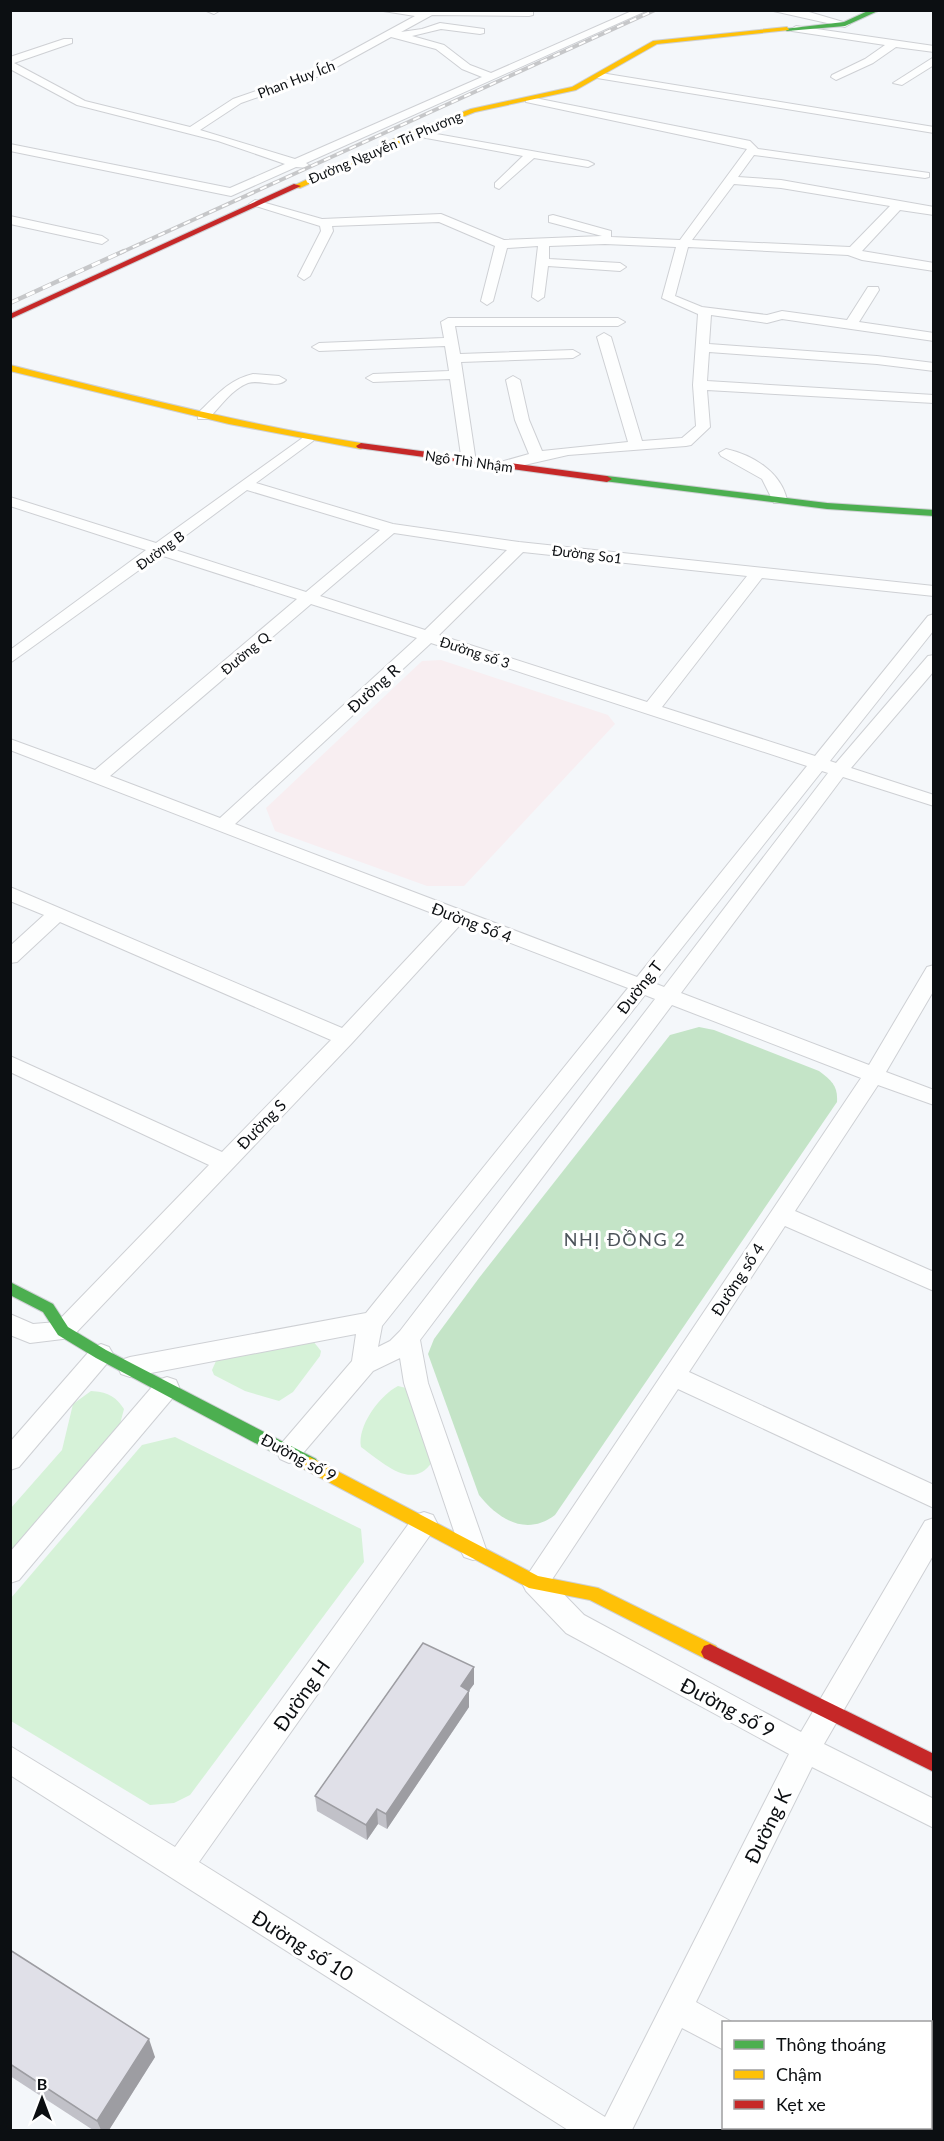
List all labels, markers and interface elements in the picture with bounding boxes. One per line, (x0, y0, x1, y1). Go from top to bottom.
street label: Phan Huy Ích (255, 56, 337, 102)
street label: Đường Nguyễn Tri Phương (306, 107, 464, 187)
street label: Ngô Thì Nhậm (424, 446, 514, 476)
street label: Đường B (132, 527, 188, 573)
street label: Đường So1 (551, 541, 623, 567)
street label: Đường Q (217, 627, 273, 678)
street label: Đường số 3 (438, 633, 512, 671)
street label: Đường R (343, 660, 403, 716)
street label: Đường Số 4 (429, 898, 515, 946)
street label: Đường T (612, 956, 666, 1017)
street label: Đường S (233, 1095, 289, 1153)
district label: NHỊ ĐỒNG 2 (564, 1228, 686, 1250)
street label: Đường số 4 (706, 1239, 768, 1319)
street label: Đường số 9 (258, 1429, 340, 1485)
street label: Đường H (268, 1655, 334, 1735)
street label: Đường số 9 (677, 1672, 779, 1742)
street label: Đường K (739, 1784, 796, 1867)
street label: Đường số 10 (248, 1904, 358, 1986)
legend (722, 2021, 932, 2129)
text: Thông thoáng (776, 2033, 886, 2055)
text: Chậm (776, 2063, 822, 2085)
north arrow (12, 2069, 72, 2129)
text: B (37, 2074, 47, 2093)
text: Kẹt xe (776, 2093, 826, 2115)

